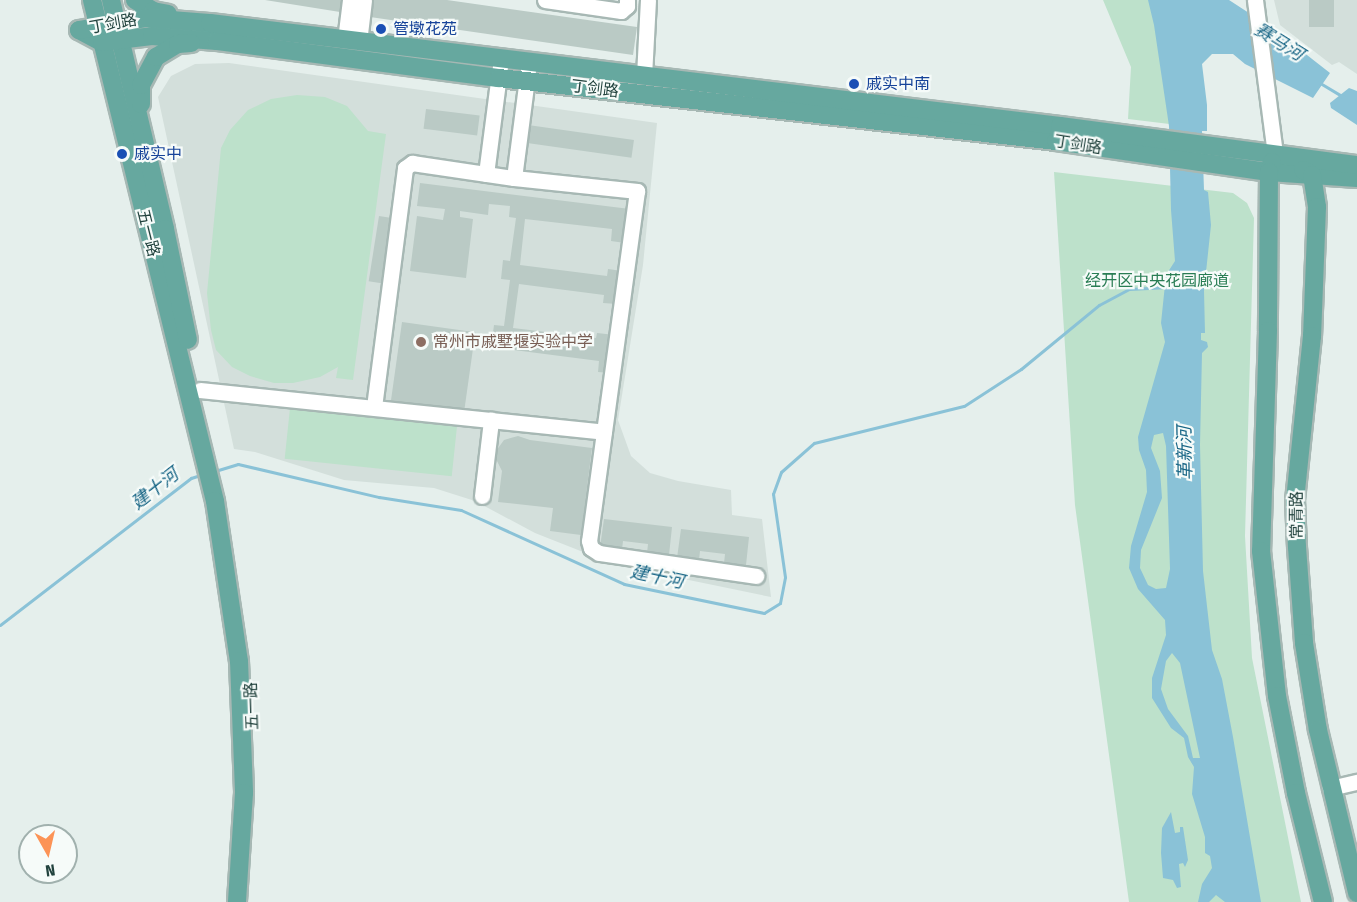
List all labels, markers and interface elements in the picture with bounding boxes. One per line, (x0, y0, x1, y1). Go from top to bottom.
street label: 丁剑路 (88, 10, 138, 38)
place label: 管墩花苑 (393, 19, 457, 39)
water label: 赛马河 (1250, 19, 1308, 65)
marker: 管墩花苑 (374, 22, 388, 36)
place label: 戚实中南 (866, 74, 930, 94)
street label: 丁剑路 (570, 77, 620, 101)
marker: 戚实中南 (847, 77, 861, 91)
street label: 丁剑路 (1053, 132, 1103, 158)
place label: 戚实中 (134, 144, 182, 164)
marker: 戚实中 (115, 147, 129, 161)
street label: 五一路 (133, 207, 163, 259)
park label: 经开区中央花园廊道 (1085, 271, 1229, 291)
place label: 常州市戚墅堰实验中学 (433, 332, 593, 352)
marker: 常州市戚墅堰实验中学 (414, 335, 428, 349)
water label: 革新河 (1174, 426, 1196, 480)
water label: 建十河 (127, 464, 183, 514)
street label: 常青路 (1287, 491, 1307, 539)
water label: 建十河 (628, 561, 686, 593)
street label: 五一路 (242, 682, 262, 730)
north arrow (18, 824, 78, 884)
text: N (44, 860, 56, 880)

